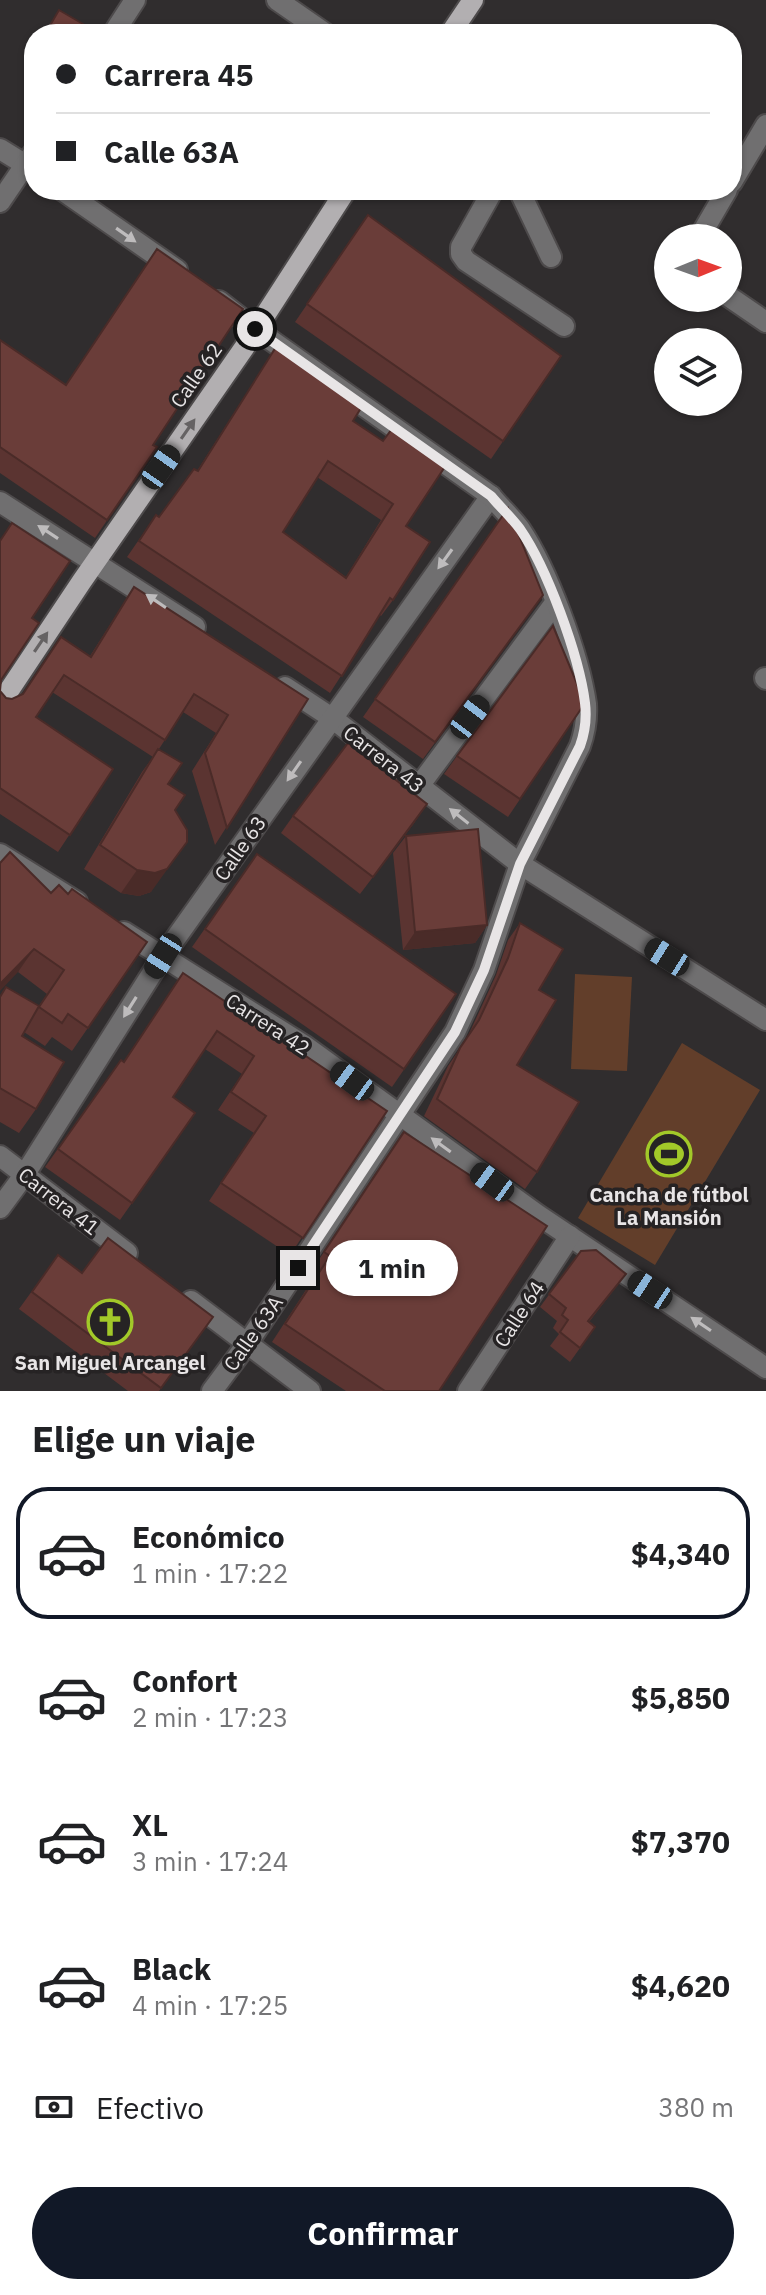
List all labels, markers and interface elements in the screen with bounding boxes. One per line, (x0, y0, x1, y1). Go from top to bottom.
text: Carrera 45 (104, 55, 253, 94)
text: Calle 63A (104, 132, 239, 171)
north arrow (654, 224, 742, 312)
map controls (654, 224, 742, 416)
one-way arrow (116, 227, 137, 242)
route start (237, 311, 273, 347)
button: layers (654, 328, 742, 416)
street label: Calle 62 (164, 337, 228, 413)
one-way arrow (180, 419, 195, 440)
car (137, 440, 185, 494)
one-way arrow (37, 524, 58, 539)
one-way arrow (438, 549, 454, 570)
one-way arrow (145, 594, 167, 608)
one-way arrow (33, 631, 48, 653)
car (446, 691, 494, 743)
street label: Carrera 43 (338, 719, 430, 799)
one-way arrow (287, 761, 303, 781)
one-way arrow (449, 809, 469, 825)
street label: Calle 63 (208, 810, 272, 886)
car (140, 929, 186, 983)
car (640, 934, 694, 980)
street label: Carrera 42 (221, 987, 315, 1061)
one-way arrow (123, 997, 138, 1018)
car (326, 1057, 378, 1105)
sports icon: Cancha de fútbol La Mansión (645, 1130, 693, 1178)
one-way arrow (430, 1137, 452, 1153)
car (466, 1158, 518, 1206)
street label: Carrera 41 (13, 1161, 105, 1241)
place label: Cancha de fútbol La Mansión (589, 1181, 749, 1231)
callout: 1 min (326, 1240, 458, 1296)
route end (280, 1250, 316, 1286)
text: 1 min (358, 1251, 426, 1285)
car (623, 1267, 677, 1313)
street label: Calle 64 (488, 1276, 550, 1352)
street label: Calle 63A (217, 1290, 289, 1376)
church icon: San Miguel Arcangel (86, 1298, 134, 1346)
one-way arrow (691, 1317, 712, 1332)
place label: San Miguel Arcangel (14, 1349, 206, 1376)
text: Elige un viaje (32, 1415, 256, 1462)
icon: car (36, 1517, 108, 1589)
text: Económico (132, 1517, 285, 1556)
text: $4,340 (631, 1534, 730, 1573)
text: 1 min · 17:22 (132, 1556, 288, 1590)
icon: car (36, 1661, 108, 1733)
text: Confort (132, 1661, 238, 1700)
text: $5,850 (631, 1678, 730, 1717)
text: 2 min · 17:23 (132, 1700, 288, 1734)
icon: car (36, 1805, 108, 1877)
text: XL (132, 1805, 168, 1844)
text: $7,370 (631, 1822, 730, 1861)
text: 3 min · 17:24 (132, 1844, 288, 1878)
icon: car (36, 1949, 108, 2021)
text: Black (132, 1949, 211, 1988)
text: $4,620 (631, 1966, 730, 2005)
text: 4 min · 17:25 (132, 1988, 288, 2022)
icon: cash (32, 2085, 76, 2129)
text: Efectivo (96, 2088, 204, 2127)
text: 380 m (658, 2090, 734, 2124)
button: Confirmar (32, 2187, 734, 2279)

